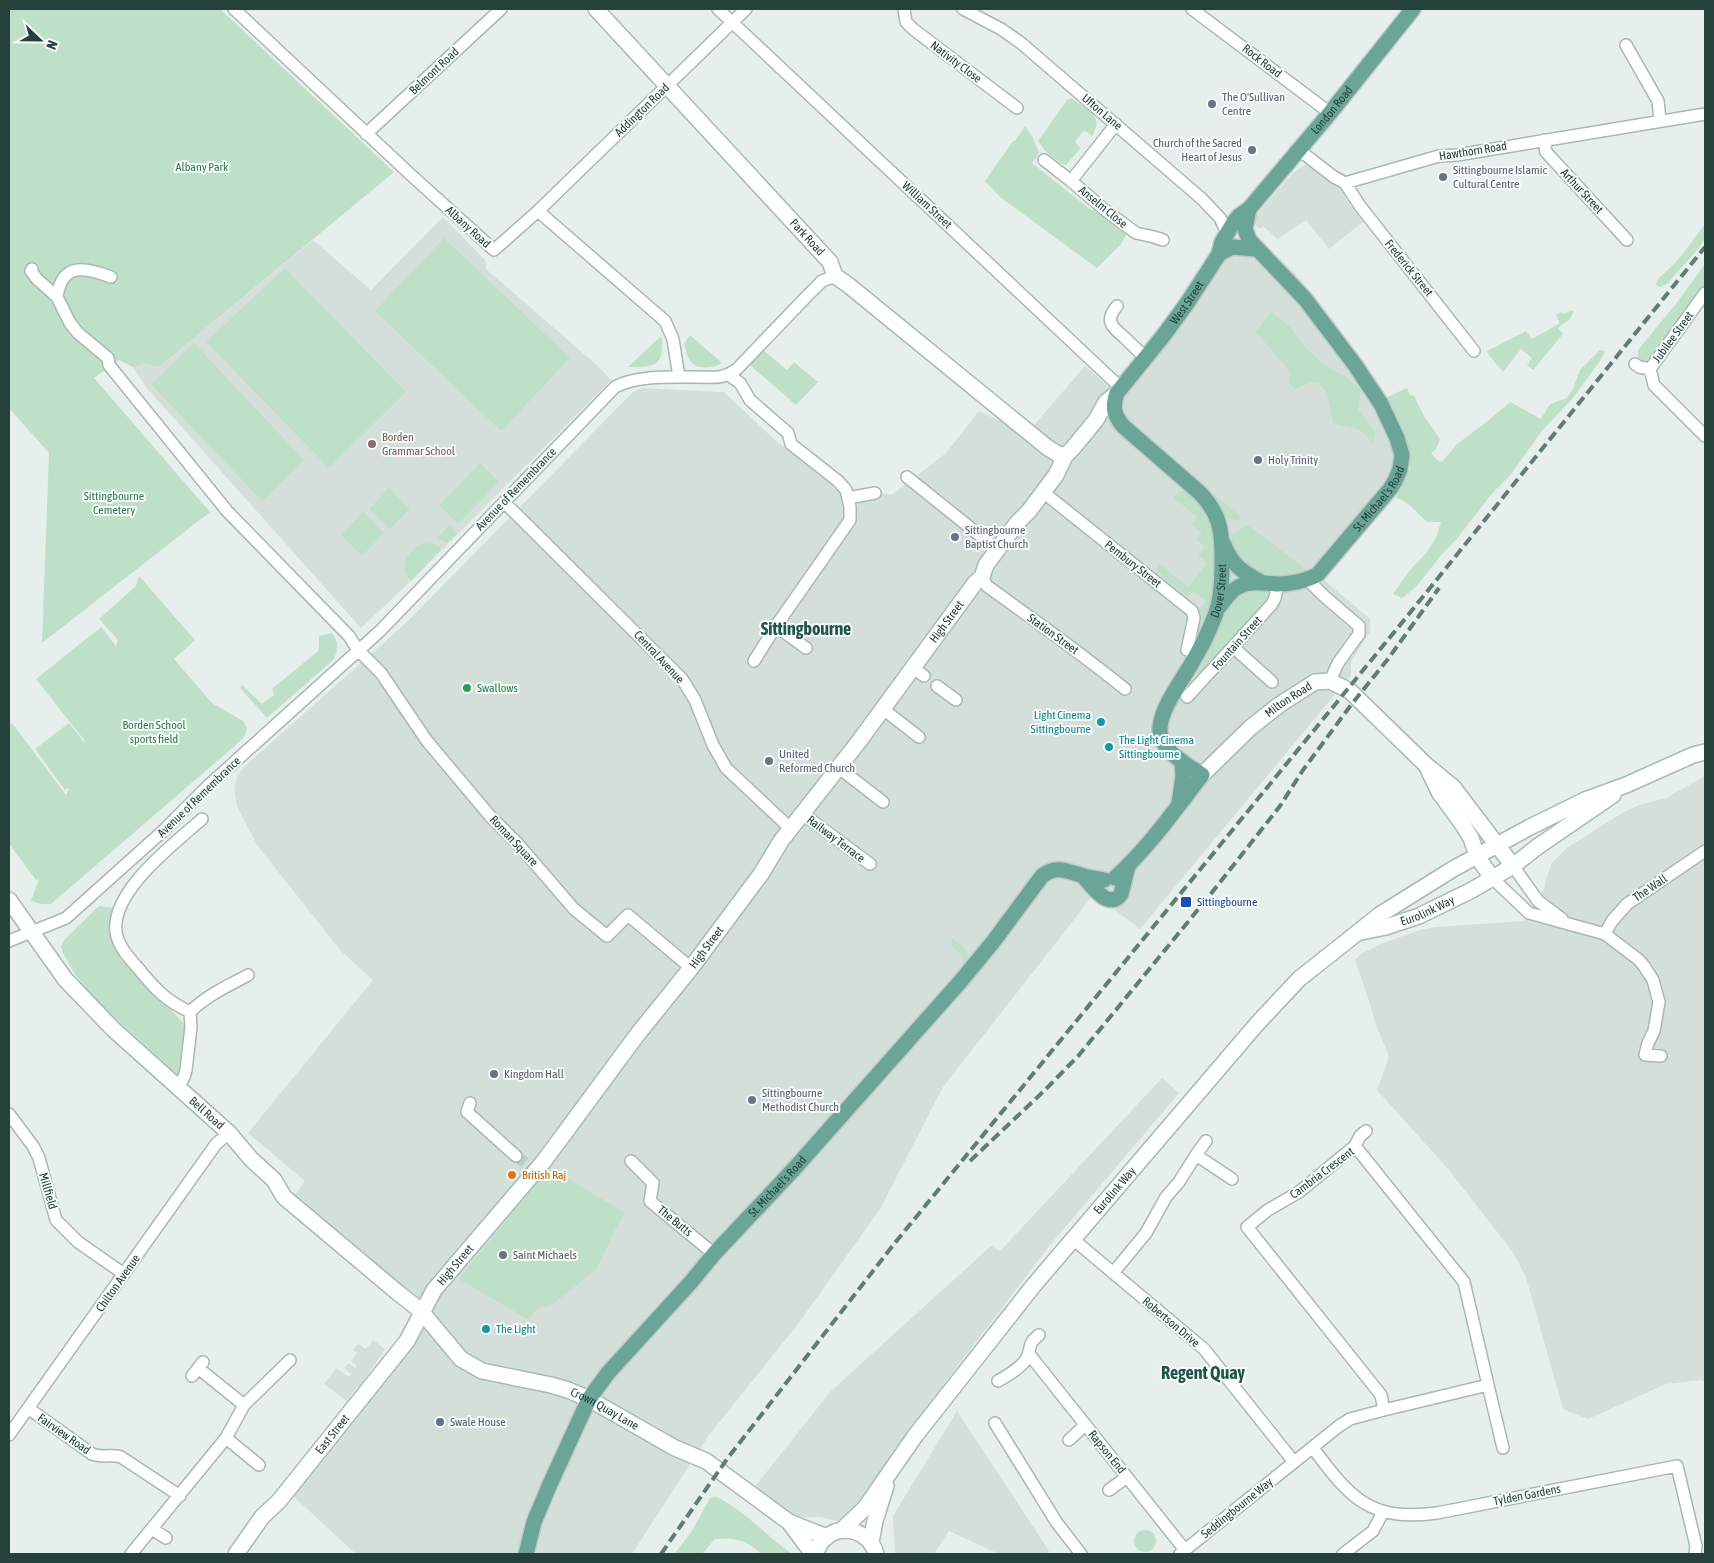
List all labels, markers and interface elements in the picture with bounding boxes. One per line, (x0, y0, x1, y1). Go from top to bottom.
north arrow (15, 15, 65, 65)
text: N (43, 38, 61, 52)
street label: Nativity Close (928, 38, 984, 86)
street label: Rock Road (1240, 41, 1284, 81)
street label: Belmont Road (406, 45, 462, 97)
street label: Addington Road (612, 81, 672, 139)
street label: London Road (1308, 83, 1356, 137)
place label: The O'Sullivan Centre (1222, 90, 1285, 118)
street label: Ufton Lane (1079, 91, 1125, 133)
marker: The O'Sullivan Centre (1206, 98, 1218, 110)
place label: Church of the Sacred Heart of Jesus (1153, 136, 1242, 164)
street label: Hawthorn Road (1438, 139, 1508, 163)
marker: Church of the Sacred Heart of Jesus (1246, 144, 1258, 156)
park label: Albany Park (176, 160, 229, 174)
place label: Sittingbourne Islamic Cultural Centre (1453, 163, 1547, 191)
street label: Arthur Street (1558, 166, 1607, 217)
marker: Sittingbourne Islamic Cultural Centre (1437, 171, 1449, 183)
street label: William Street (899, 178, 955, 232)
street label: Anselm Close (1076, 183, 1130, 231)
street label: Albany Road (443, 203, 493, 251)
street label: Park Road (787, 216, 827, 258)
street label: Frederick Street (1382, 237, 1436, 300)
street label: West Street (1167, 278, 1207, 327)
street label: Jubilee Street (1650, 308, 1697, 365)
place label: Borden Grammar School (382, 430, 456, 458)
marker: Borden Grammar School (366, 438, 378, 450)
street label: Avenue of Remembrance (473, 445, 559, 533)
place label: Holy Trinity (1268, 453, 1318, 467)
marker: Holy Trinity (1252, 454, 1264, 466)
street label: St. Michael's Road (1350, 464, 1407, 534)
park label: Sittingbourne Cemetery (84, 489, 144, 517)
place label: Sittingbourne Baptist Church (965, 523, 1028, 551)
marker: Sittingbourne Baptist Church (949, 531, 961, 543)
street label: Pembury Street (1102, 538, 1164, 591)
street label: Dover Street (1208, 563, 1229, 620)
street label: High Street (927, 597, 967, 646)
street label: Station Street (1025, 611, 1082, 658)
street label: Fountain Street (1209, 613, 1265, 673)
district label: Sittingbourne (761, 618, 851, 639)
street label: Central Avenue (631, 628, 687, 686)
street label: Milton Road (1262, 679, 1314, 720)
place label: Swallows (477, 681, 518, 695)
marker: Swallows (461, 682, 473, 694)
place label: Light Cinema Sittingbourne (1031, 708, 1091, 736)
marker: Light Cinema Sittingbourne (1095, 716, 1107, 728)
park label: Borden School sports field (122, 718, 186, 746)
place label: The Light Cinema Sittingbourne (1119, 733, 1194, 761)
marker: The Light Cinema Sittingbourne (1103, 741, 1115, 753)
place label: United Reformed Church (779, 747, 855, 775)
street label: Avenue of Remembrance (155, 754, 243, 840)
marker: United Reformed Church (763, 755, 775, 767)
street label: Roman Square (487, 813, 541, 869)
street label: Railway Terrace (804, 813, 868, 865)
street label: The Wall (1630, 871, 1670, 904)
street label: Eurolink Way (1399, 893, 1457, 929)
marker: Sittingbourne (1179, 895, 1193, 909)
place label: Sittingbourne (1197, 895, 1257, 909)
street label: High Street (686, 923, 727, 971)
place label: Kingdom Hall (504, 1067, 565, 1081)
marker: Kingdom Hall (488, 1068, 500, 1080)
place label: Sittingbourne Methodist Church (762, 1086, 839, 1114)
street label: Bell Road (186, 1094, 227, 1132)
marker: Sittingbourne Methodist Church (746, 1094, 758, 1106)
street label: Cambria Crescent (1287, 1144, 1357, 1202)
street label: St. Michael's Road (746, 1153, 809, 1220)
street label: Eurolink Way (1091, 1164, 1139, 1217)
place label: British Raj (522, 1168, 566, 1182)
marker: British Raj (506, 1169, 518, 1181)
street label: Millfield (36, 1171, 60, 1211)
street label: The Butts (655, 1203, 695, 1239)
street label: High Street (434, 1242, 477, 1288)
place label: Saint Michaels (513, 1248, 577, 1262)
marker: Saint Michaels (497, 1249, 509, 1261)
street label: Chilton Avenue (93, 1252, 143, 1314)
street label: Robertson Drive (1140, 1294, 1202, 1350)
place label: The Light (496, 1322, 536, 1336)
marker: The Light (480, 1323, 492, 1335)
district label: Regent Quay (1161, 1362, 1246, 1383)
street label: Crown Quay Lane (568, 1385, 641, 1433)
street label: Fairview Road (35, 1411, 93, 1457)
street label: East Street (312, 1411, 353, 1457)
place label: Swale House (450, 1415, 506, 1429)
marker: Swale House (434, 1416, 446, 1428)
street label: Rapson End (1085, 1428, 1129, 1476)
street label: Seddingbourne Way (1198, 1475, 1276, 1541)
street label: Tylden Gardens (1492, 1482, 1562, 1508)

